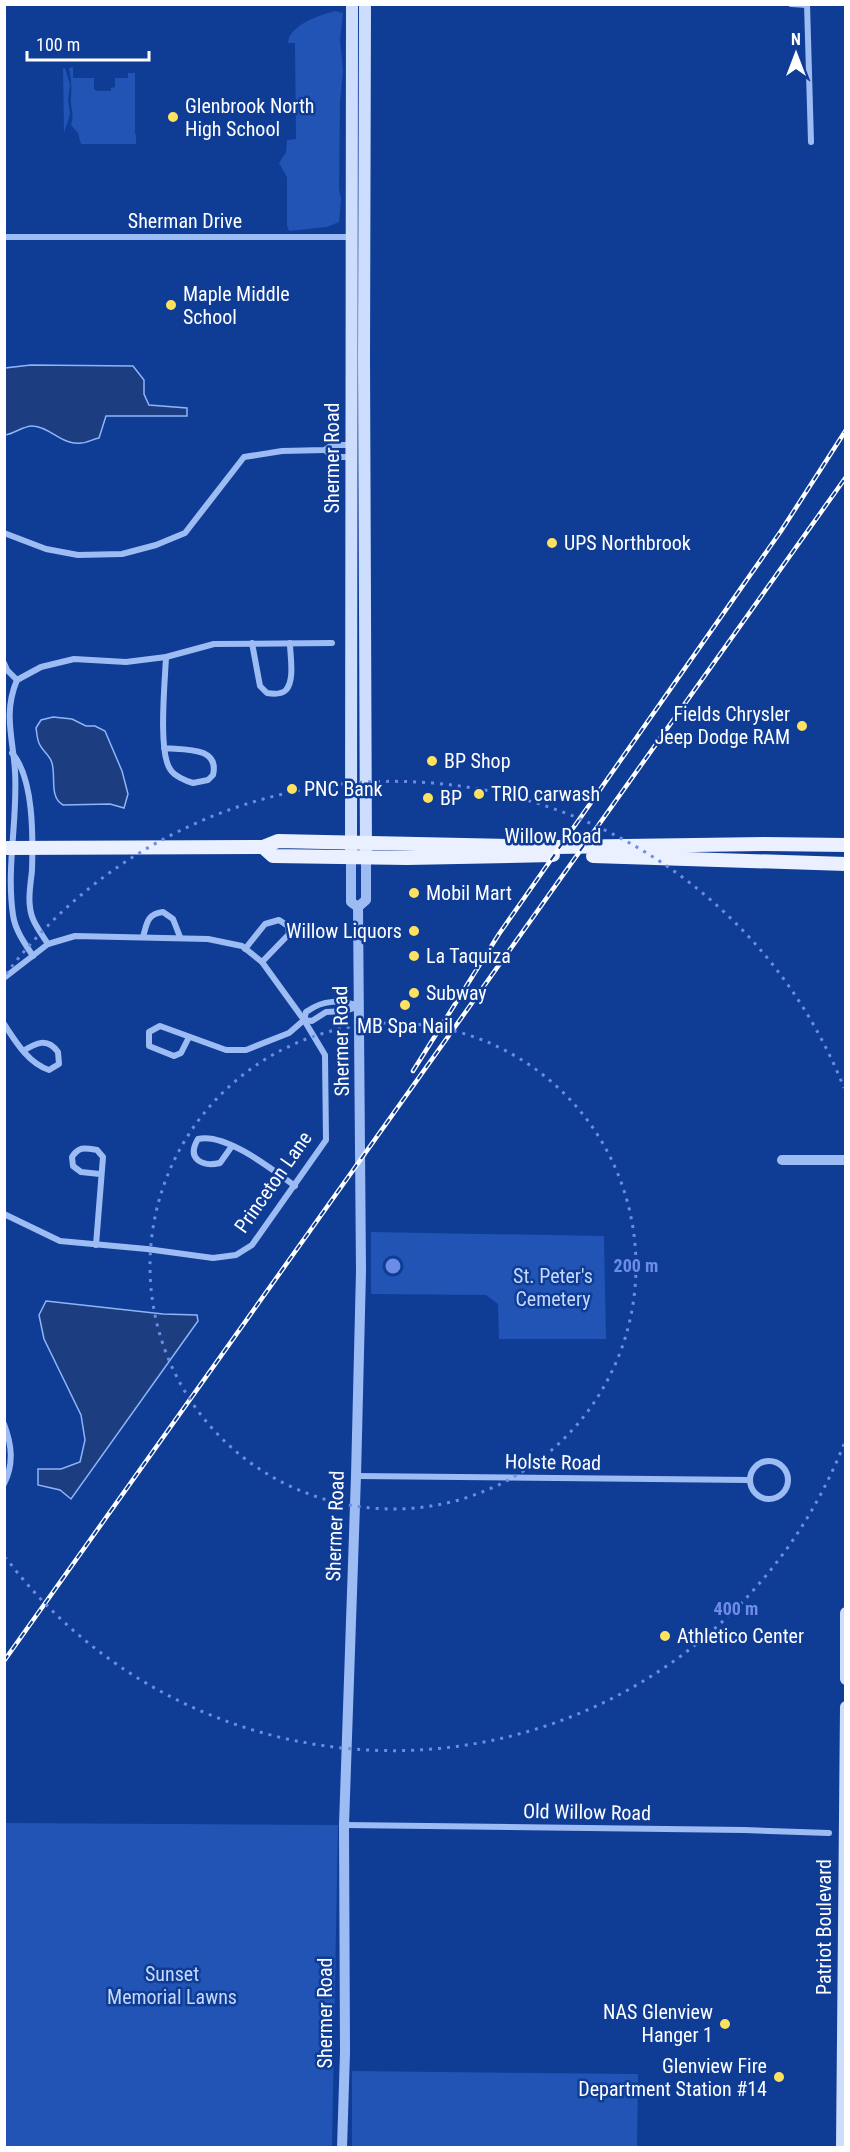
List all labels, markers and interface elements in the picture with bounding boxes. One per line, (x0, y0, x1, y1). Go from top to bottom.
scale bar (27, 24, 148, 62)
north arrow (766, 24, 826, 84)
text: N (791, 30, 801, 49)
text: 100 m (36, 34, 80, 55)
place label: Glenbrook North High School (185, 94, 315, 141)
marker: Glenbrook North High School (166, 110, 180, 124)
street label: Sherman Drive (128, 209, 242, 233)
place label: Maple Middle School (183, 282, 290, 329)
marker: Maple Middle School (164, 298, 178, 312)
street label: Shermer Road (320, 403, 344, 513)
place label: UPS Northbrook (564, 531, 691, 555)
marker: UPS Northbrook (545, 536, 559, 550)
place label: Fields Chrysler Jeep Dodge RAM (655, 702, 790, 749)
marker: Fields Chrysler Jeep Dodge RAM (795, 719, 809, 733)
place label: BP Shop (444, 749, 511, 773)
marker: BP Shop (425, 754, 439, 768)
place label: PNC Bank (304, 777, 383, 801)
marker: PNC Bank (285, 782, 299, 796)
place label: TRIO carwash (491, 782, 600, 806)
place label: BP (440, 786, 462, 810)
marker: TRIO carwash (472, 787, 486, 801)
marker: BP (421, 791, 435, 805)
street label: Willow Road (505, 824, 601, 848)
place label: Mobil Mart (426, 881, 512, 905)
marker: Mobil Mart (407, 886, 421, 900)
place label: Willow Liquors (286, 919, 402, 943)
marker: Willow Liquors (407, 924, 421, 938)
place label: La Taquiza (426, 944, 511, 968)
marker: La Taquiza (407, 949, 421, 963)
place label: Subway (426, 981, 487, 1005)
street label: Shermer Road (328, 985, 354, 1097)
marker: Subway (407, 986, 421, 1000)
marker: MB Spa Nail (398, 998, 412, 1012)
place label: MB Spa Nail (357, 1014, 453, 1038)
street label: Princeton Lane (229, 1127, 317, 1237)
text: 200 m (614, 1255, 658, 1276)
centre of rings (383, 1256, 403, 1276)
park label: St. Peter's Cemetery (513, 1264, 593, 1311)
street label: Holste Road (505, 1449, 601, 1475)
street label: Shermer Road (321, 1470, 349, 1582)
text: 400 m (714, 1598, 758, 1619)
place label: Athletico Center (677, 1624, 804, 1648)
marker: Athletico Center (658, 1629, 672, 1643)
street label: Old Willow Road (523, 1799, 651, 1825)
street label: Patriot Boulevard (812, 1859, 836, 1995)
street label: Shermer Road (313, 1958, 337, 2068)
park label: Sunset Memorial Lawns (107, 1962, 237, 2009)
place label: NAS Glenview Hanger 1 (603, 2000, 713, 2047)
marker: NAS Glenview Hanger 1 (718, 2017, 732, 2031)
place label: Glenview Fire Department Station #14 (578, 2054, 767, 2101)
marker: Glenview Fire Department Station #14 (772, 2070, 786, 2084)

